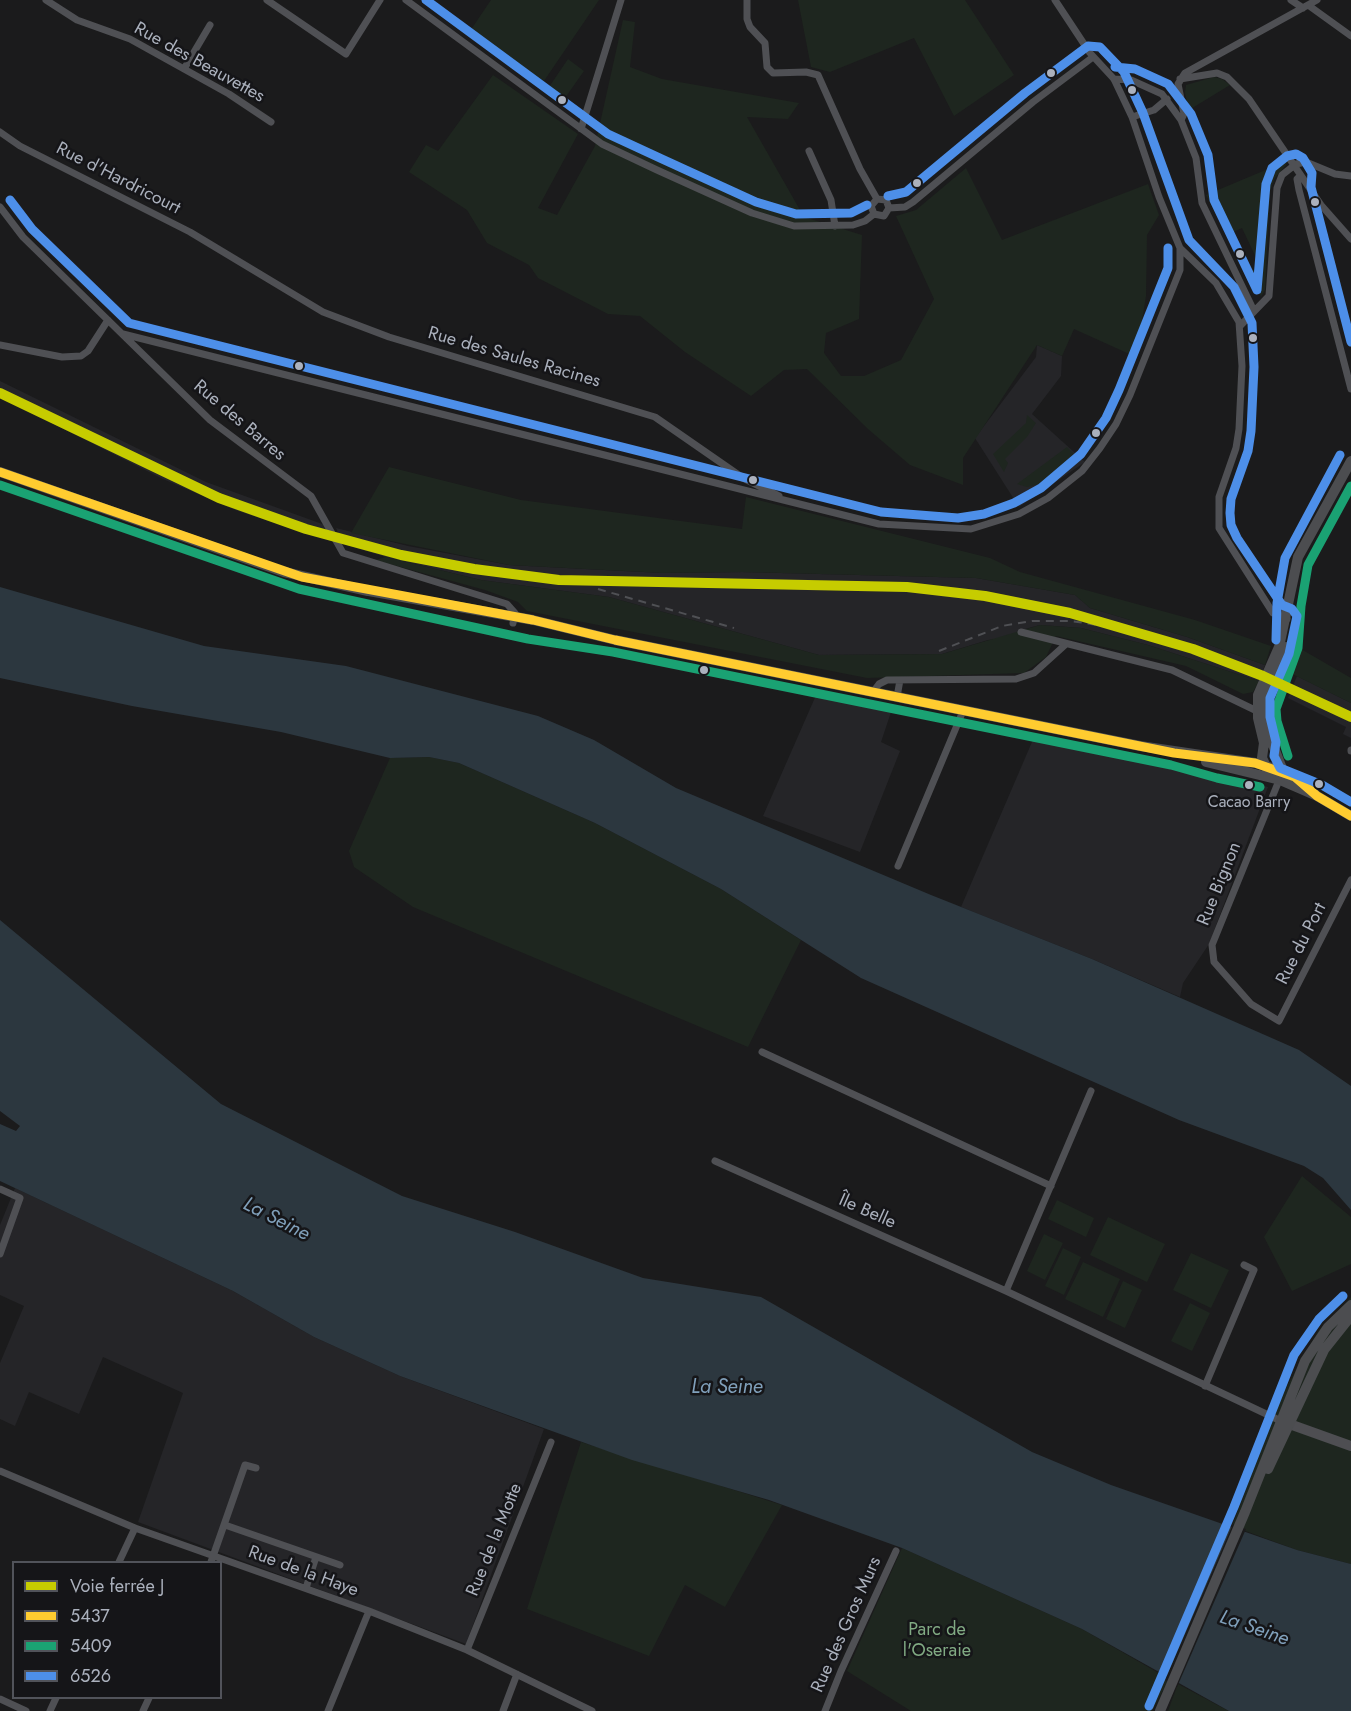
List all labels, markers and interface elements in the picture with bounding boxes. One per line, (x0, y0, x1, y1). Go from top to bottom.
street label: Rue des Beauvettes (130, 18, 268, 108)
unlabelled marker (1045, 67, 1057, 79)
unlabelled marker (1126, 84, 1138, 96)
unlabelled marker (556, 94, 568, 106)
street label: Rue d'Hardricourt (52, 138, 184, 220)
unlabelled marker (911, 177, 923, 189)
unlabelled marker (1309, 196, 1321, 208)
unlabelled marker (1234, 248, 1246, 260)
street label: Rue des Saules Racines (425, 323, 603, 393)
unlabelled marker (1247, 332, 1259, 344)
unlabelled marker (293, 360, 305, 372)
street label: Rue des Barres (189, 376, 289, 466)
unlabelled marker (1090, 427, 1102, 439)
unlabelled marker (747, 474, 759, 486)
unlabelled marker (698, 664, 710, 676)
unlabelled marker (1313, 778, 1325, 790)
marker: Cacao Barry (1243, 779, 1255, 791)
place label: Cacao Barry (1208, 793, 1290, 813)
street label: Rue Bignon (1194, 839, 1246, 929)
street label: Rue du Port (1272, 899, 1332, 989)
street label: Île Belle (835, 1190, 899, 1234)
water label: La Seine (239, 1193, 313, 1247)
water label: La Seine (691, 1376, 763, 1400)
street label: Rue de la Motte (463, 1480, 527, 1600)
street label: Rue de la Haye (245, 1542, 361, 1602)
street label: Rue des Gros Murs (807, 1554, 887, 1696)
legend (12, 1561, 222, 1699)
text: Voie ferrée J (70, 1573, 164, 1599)
text: 5437 (70, 1603, 110, 1629)
water label: La Seine (1216, 1606, 1292, 1652)
park label: Parc de l'Oseraie (903, 1620, 971, 1662)
text: 5409 (70, 1633, 112, 1659)
text: 6526 (70, 1663, 111, 1689)

